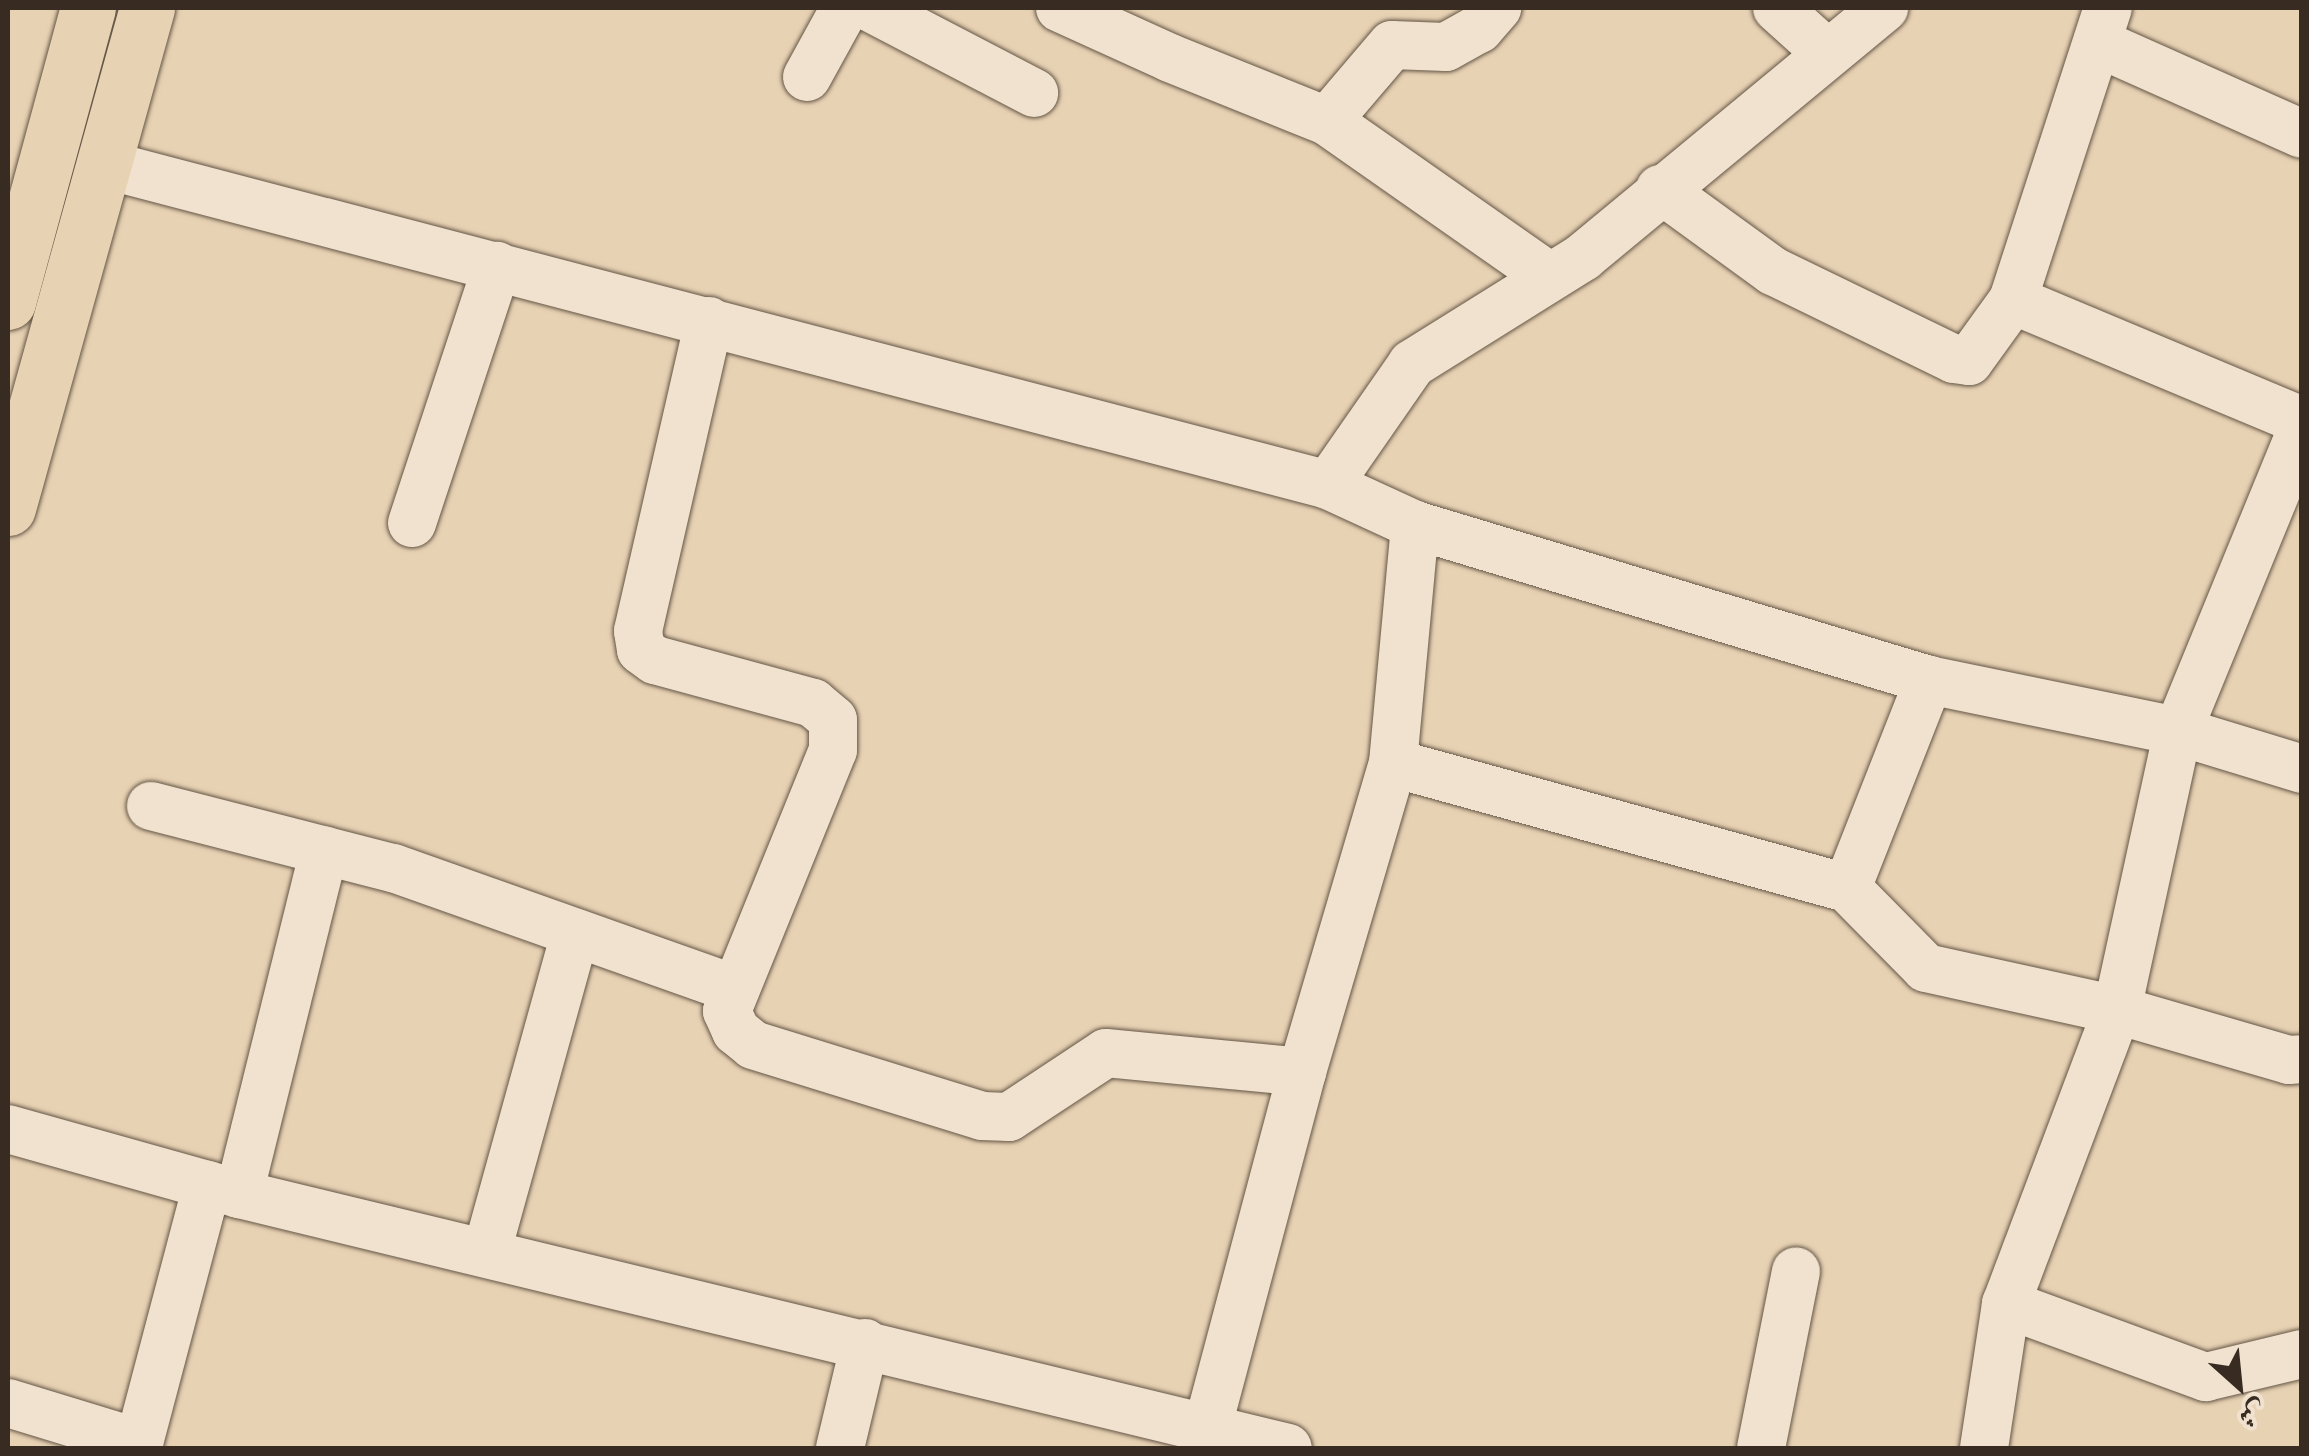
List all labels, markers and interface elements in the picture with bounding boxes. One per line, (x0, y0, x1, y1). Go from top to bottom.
north arrow (2189, 1336, 2289, 1436)
text: ش (2233, 1391, 2273, 1435)

